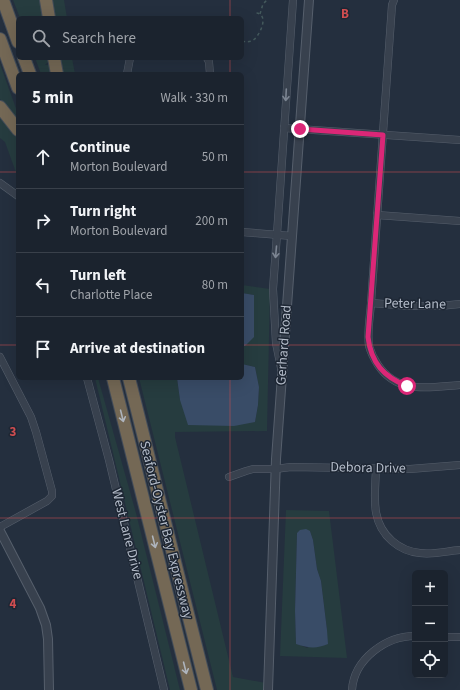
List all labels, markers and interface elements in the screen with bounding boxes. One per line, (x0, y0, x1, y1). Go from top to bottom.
text: B (341, 5, 349, 23)
search box (16, 16, 244, 60)
icon: search (30, 27, 52, 49)
text: Search here (62, 28, 136, 49)
text: 5 min (32, 86, 73, 110)
one-way arrow (283, 88, 290, 101)
text: Walk · 330 m (160, 89, 228, 107)
route end (291, 120, 309, 138)
text: Continue (70, 137, 130, 158)
icon: ahead (32, 146, 54, 168)
text: 50 m (202, 148, 228, 166)
text: Morton Boulevard (70, 158, 168, 176)
text: Turn right (70, 201, 136, 222)
icon: right (32, 210, 54, 232)
text: 200 m (195, 212, 228, 230)
text: Morton Boulevard (70, 222, 168, 240)
one-way arrow (272, 245, 279, 258)
text: Turn left (70, 265, 126, 286)
icon: left (32, 274, 54, 296)
text: 80 m (202, 276, 228, 294)
text: Charlotte Place (70, 286, 152, 304)
street label: Peter Lane (384, 293, 446, 315)
street label: Gerhard Road (271, 304, 297, 386)
icon: arrive (32, 338, 54, 360)
text: Arrive at destination (70, 338, 205, 359)
route start (398, 377, 416, 395)
one-way arrow (119, 409, 126, 422)
text: 3 (10, 423, 17, 441)
street label: Seaford-Oyster Bay Expressway (134, 439, 198, 622)
street label: Debora Drive (330, 457, 406, 479)
street label: West Lane Drive (106, 487, 148, 581)
one-way arrow (150, 535, 158, 548)
map controls (412, 570, 448, 678)
button: + (412, 570, 448, 606)
text: 4 (10, 595, 17, 613)
button: − (412, 606, 448, 642)
button: locate (412, 642, 448, 678)
one-way arrow (182, 661, 189, 674)

